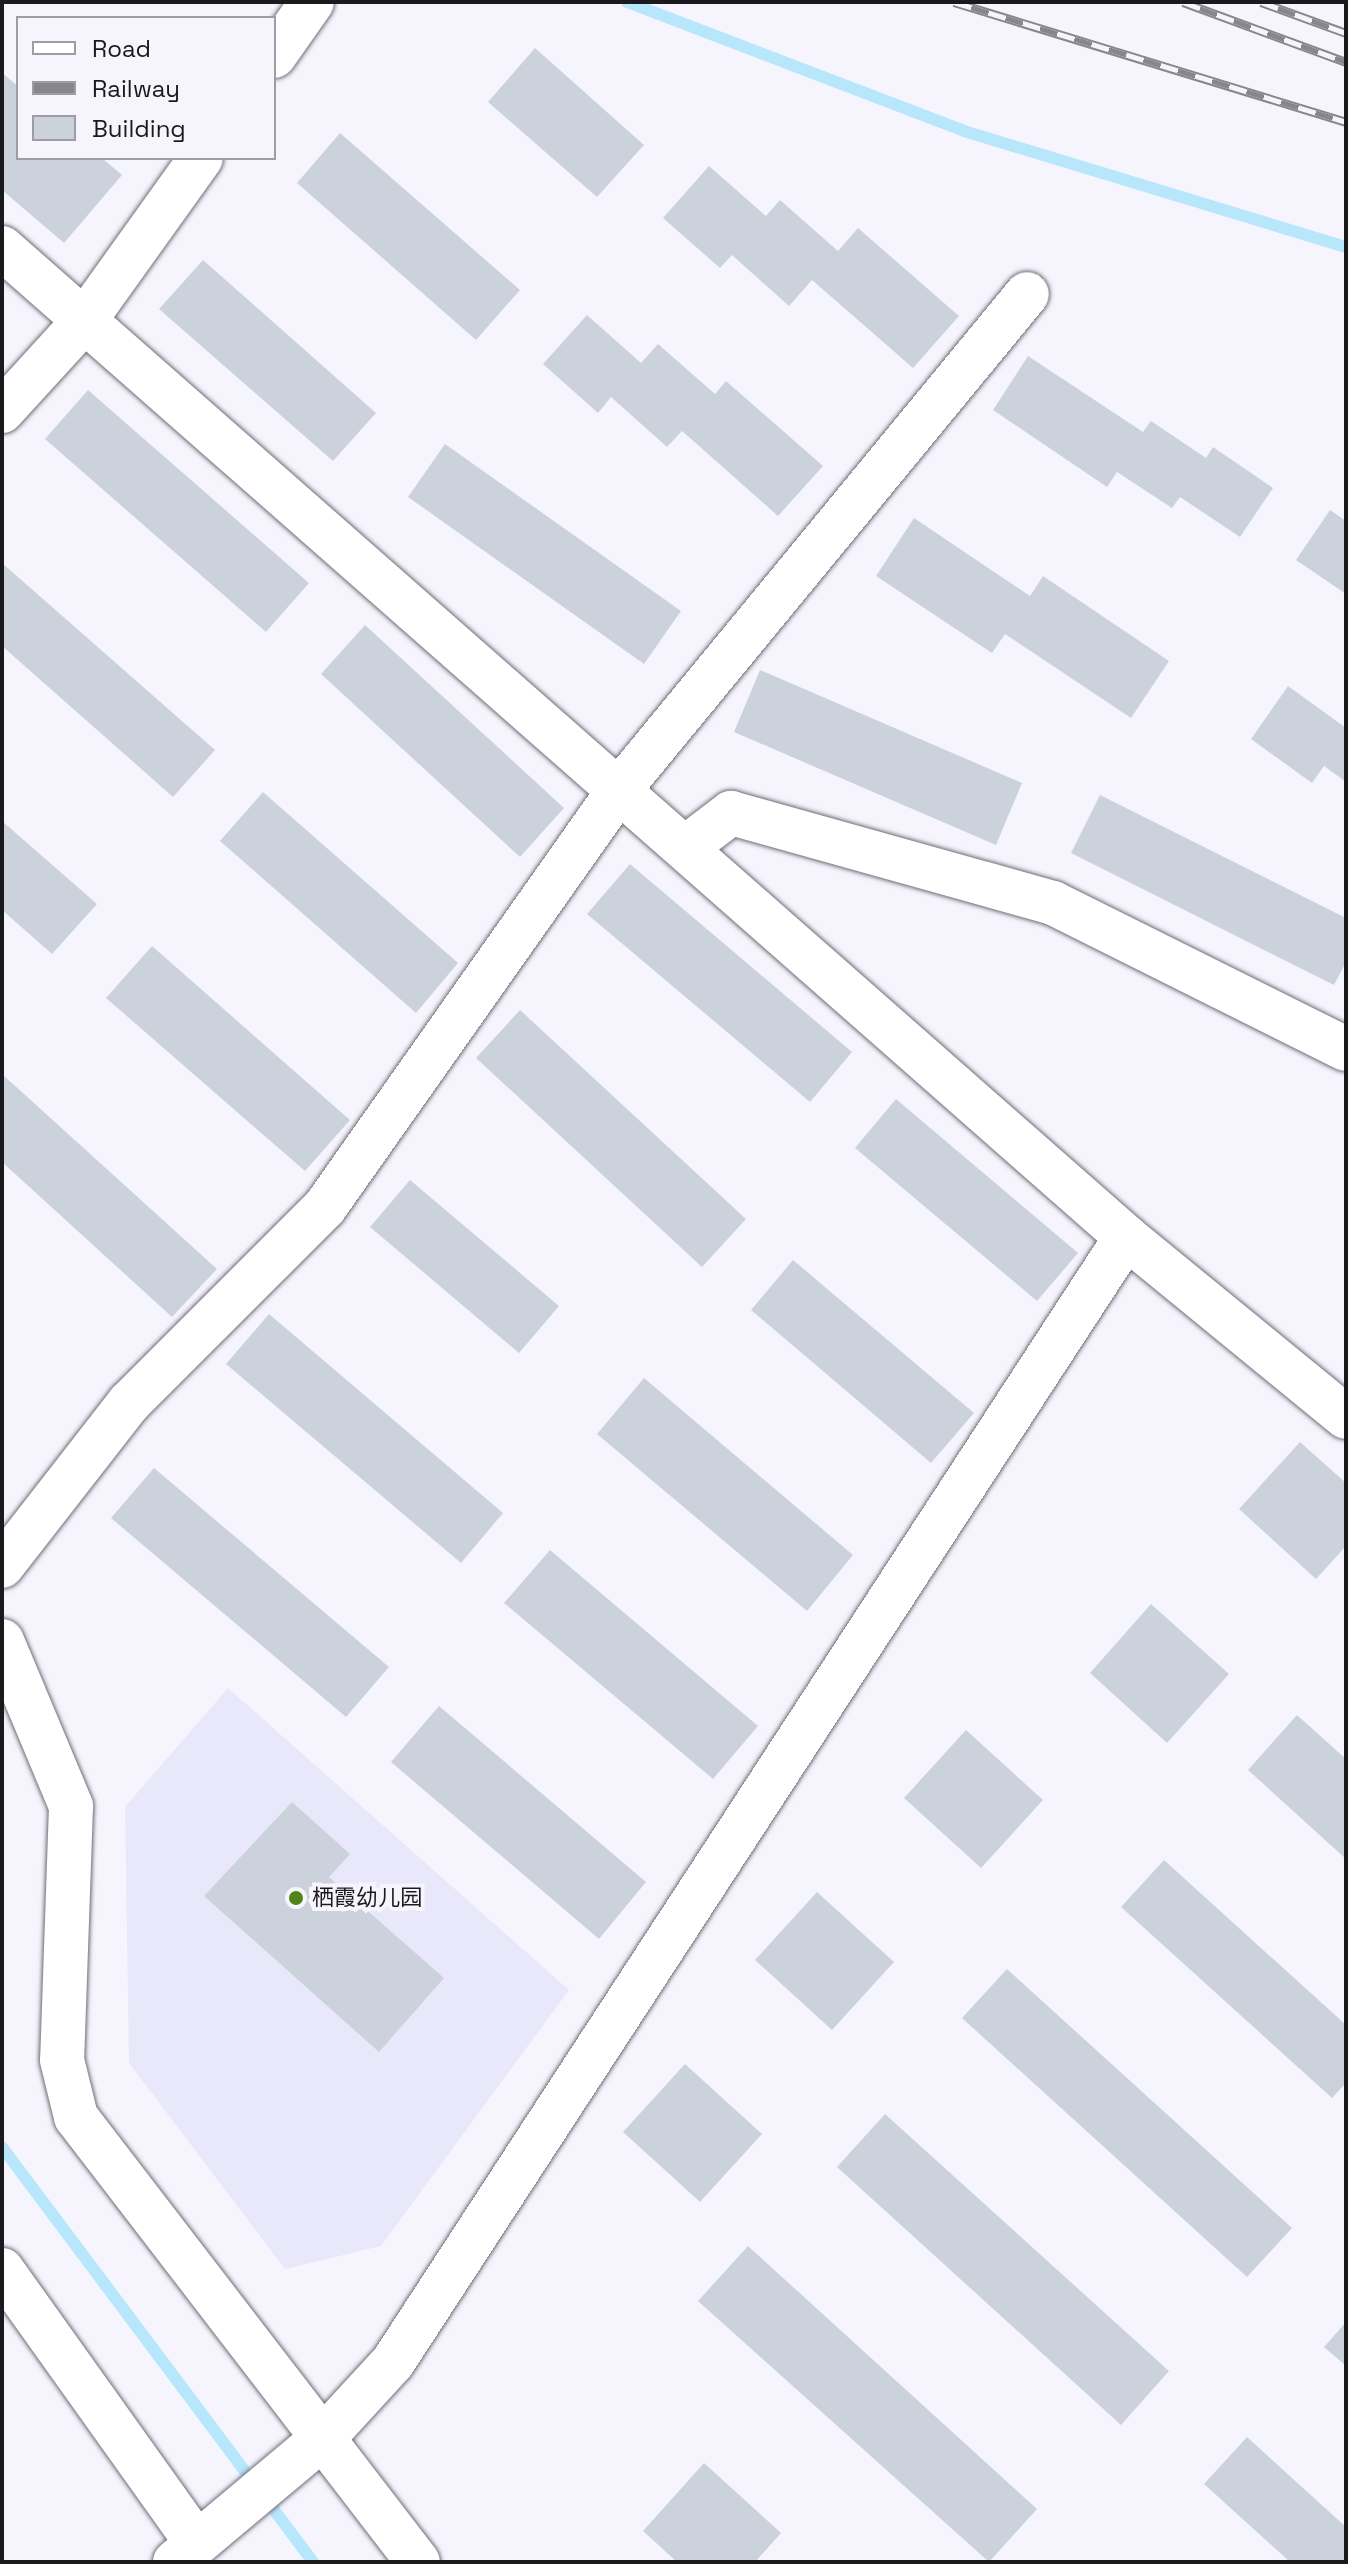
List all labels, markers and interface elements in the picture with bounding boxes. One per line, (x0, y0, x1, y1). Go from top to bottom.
legend (16, 16, 276, 160)
text: Road (92, 33, 151, 64)
text: Railway (92, 73, 180, 104)
text: Building (92, 113, 186, 144)
place label: 栖霞幼儿园 (312, 1885, 422, 1911)
marker: 栖霞幼儿园 (287, 1889, 305, 1907)

